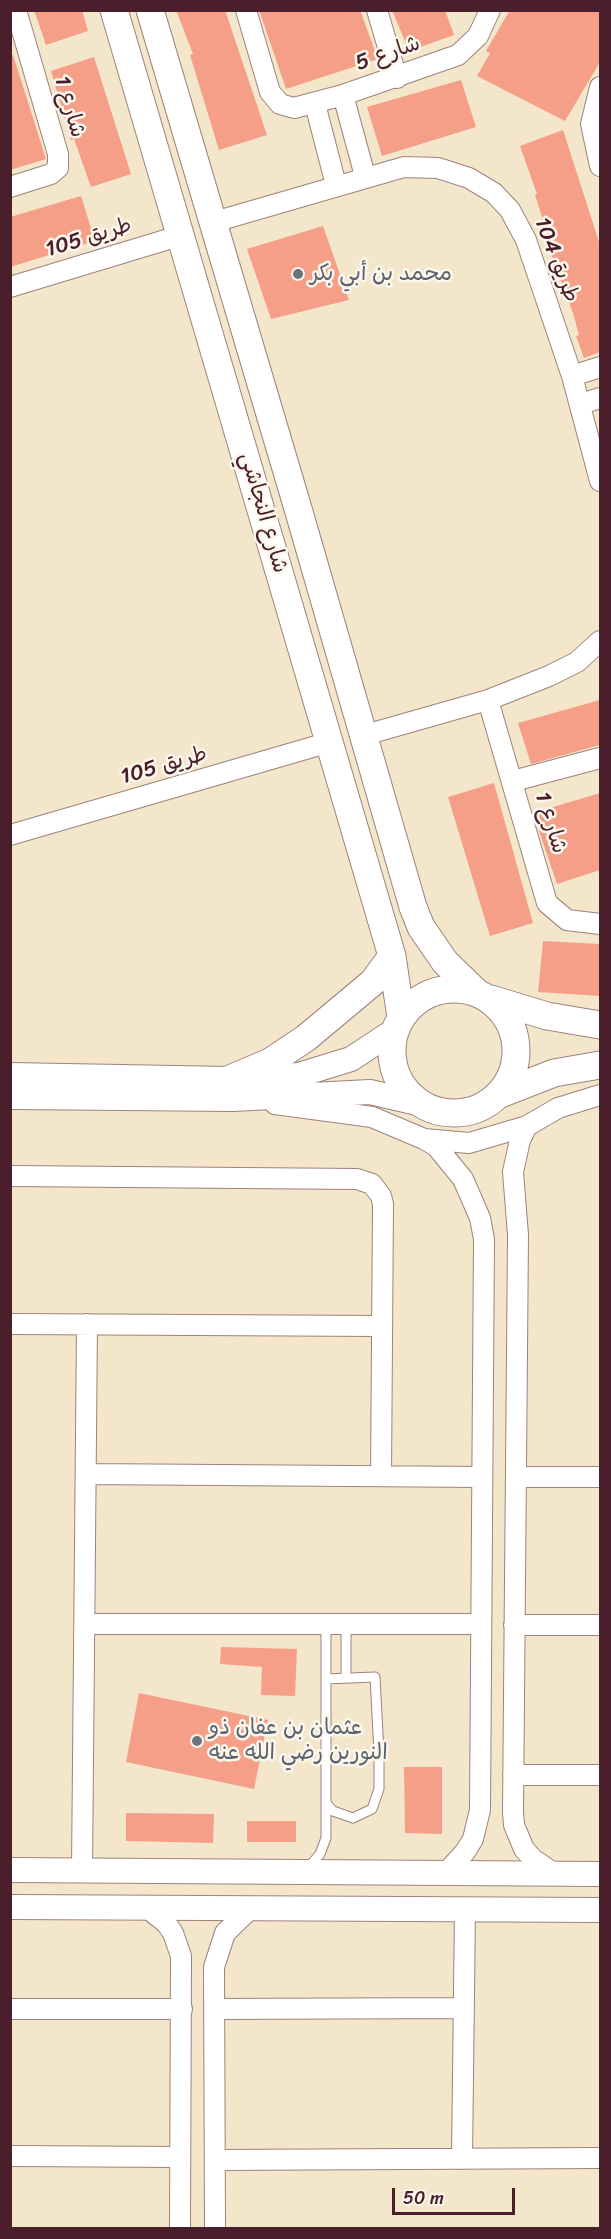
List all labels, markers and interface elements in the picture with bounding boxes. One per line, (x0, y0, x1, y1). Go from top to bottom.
street label: شارع 5 (352, 31, 424, 77)
street label: شارع 1 (48, 73, 90, 141)
street label: طريق 105 (43, 212, 135, 264)
street label: طريق 104 (528, 214, 584, 306)
place label: محمد بن أبي بكر (310, 261, 452, 287)
marker: محمد بن أبي بكر (291, 267, 305, 281)
street label: شارع النجاشي (233, 450, 293, 576)
street label: طريق 105 (118, 741, 210, 791)
street label: شارع 1 (528, 789, 572, 857)
place label: عثمان بن عفان ذو النورين رضي الله عنه (209, 1715, 388, 1766)
marker: عثمان بن عفان ذو النورين رضي الله عنه (190, 1734, 204, 1748)
scale bar (395, 2176, 518, 2214)
text: 50 m (403, 2182, 444, 2214)

